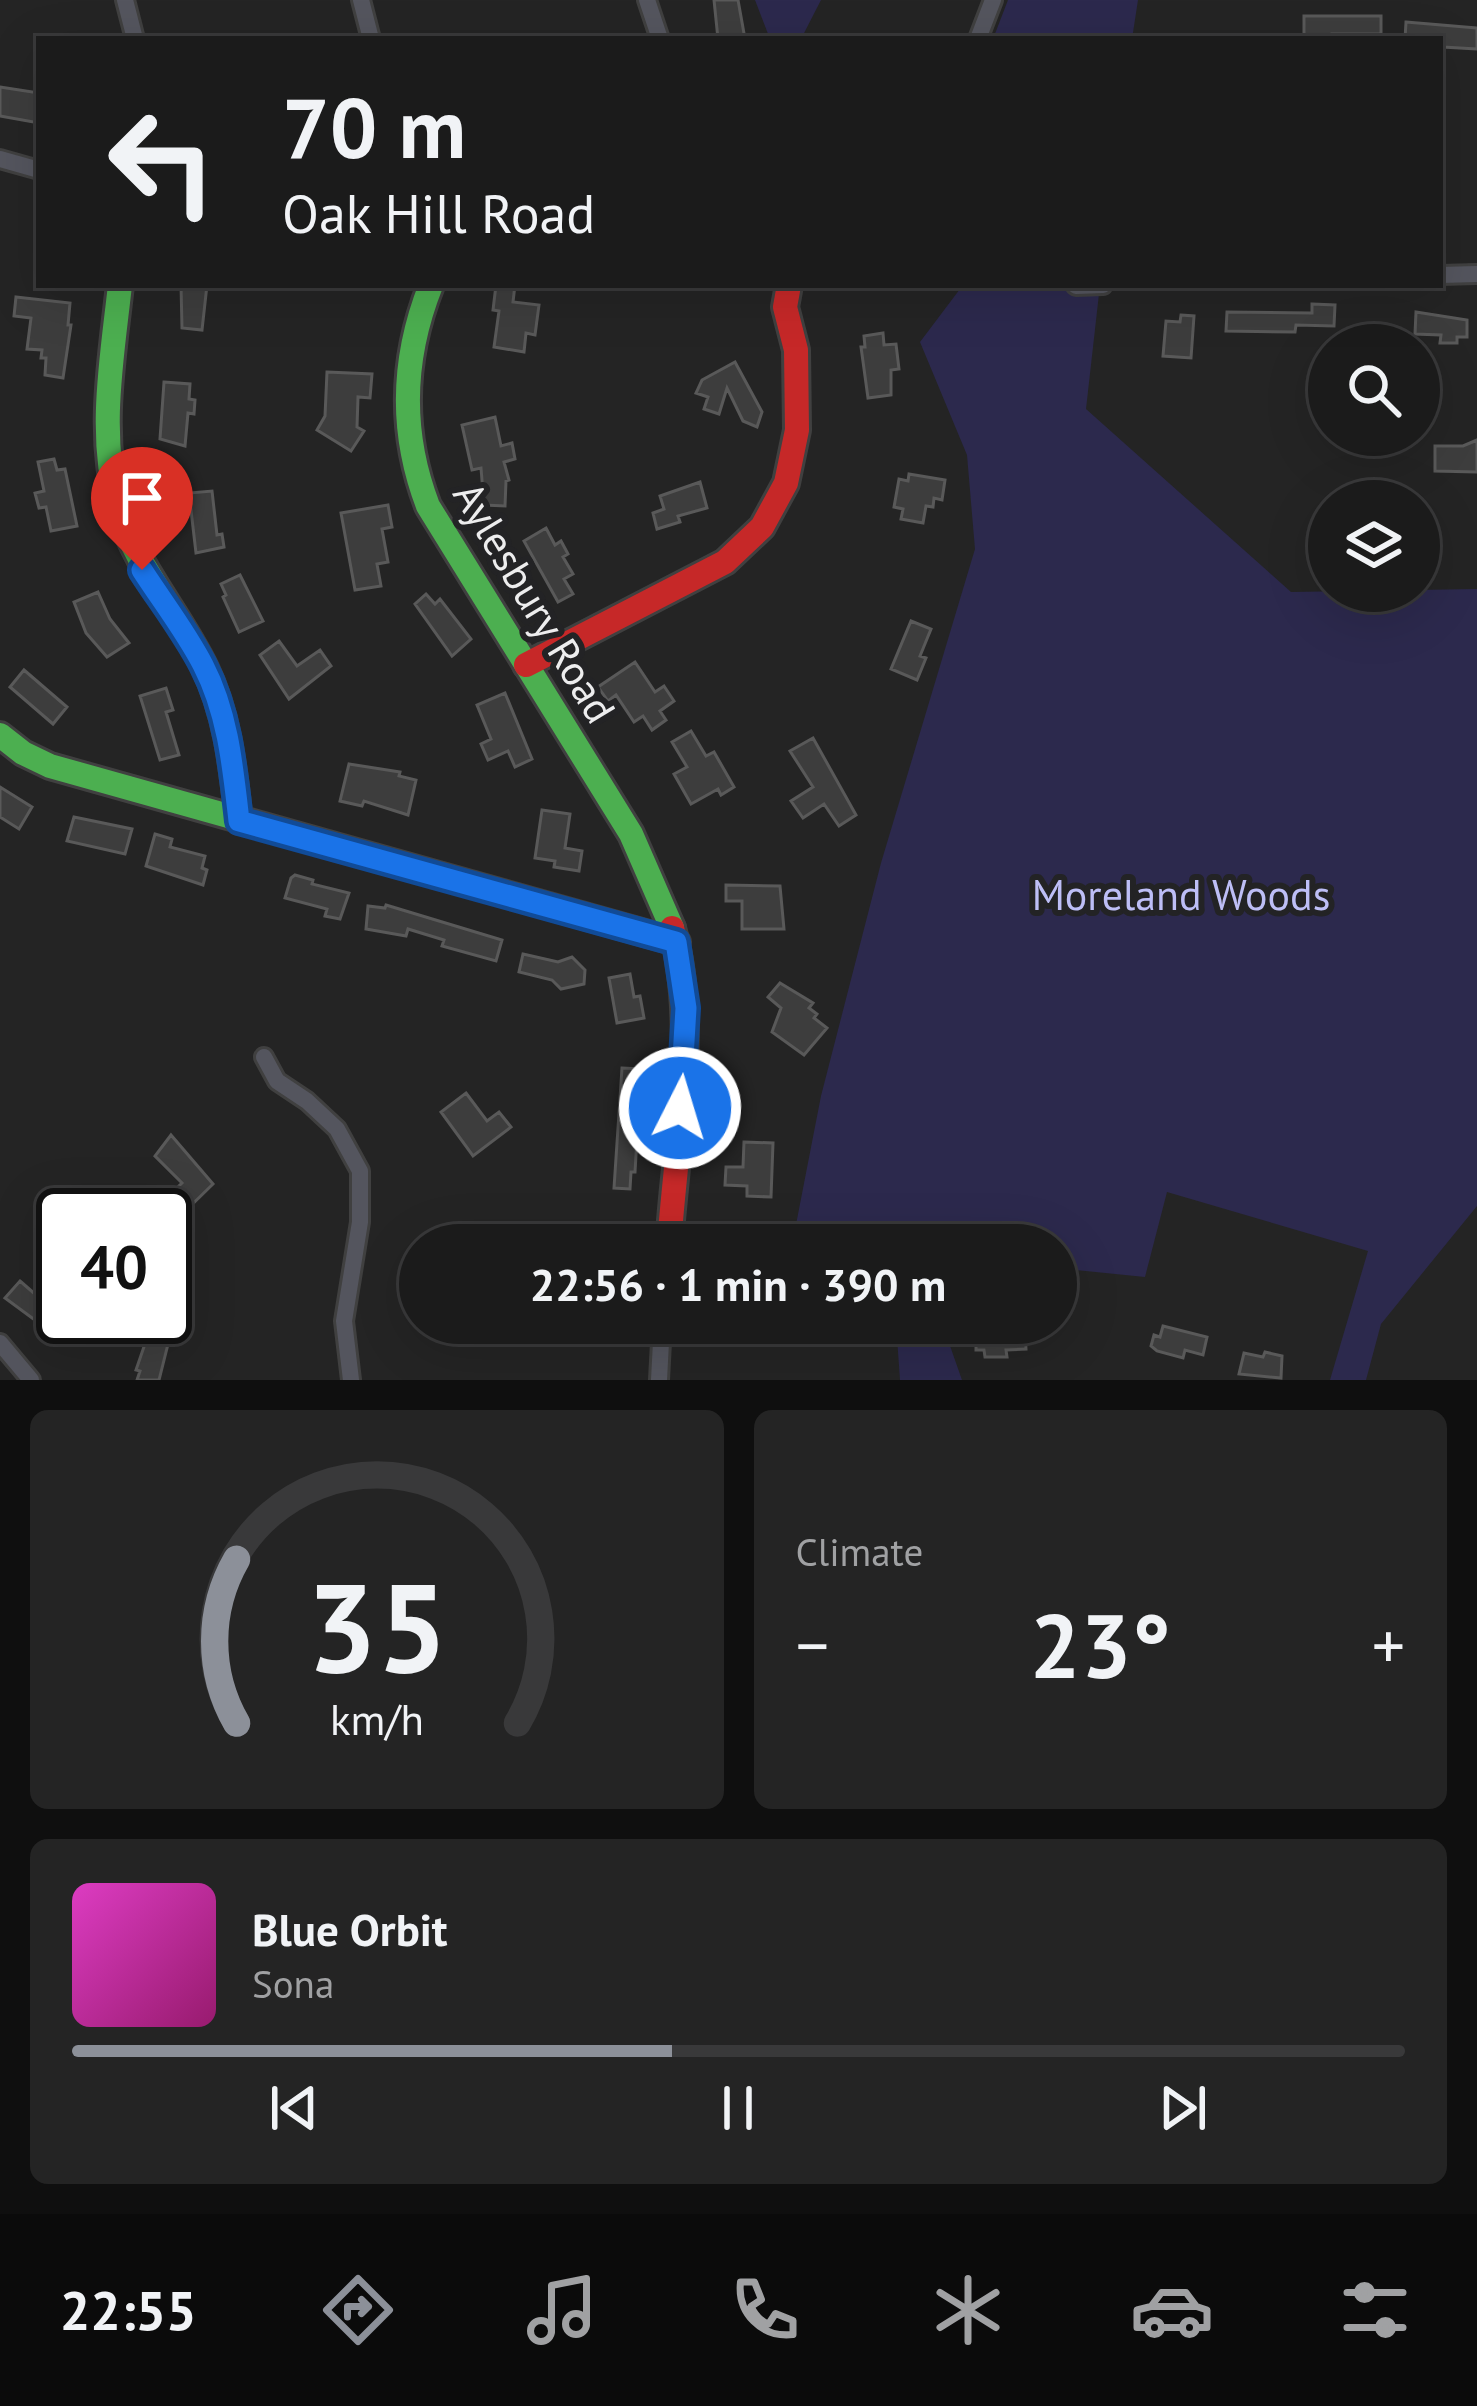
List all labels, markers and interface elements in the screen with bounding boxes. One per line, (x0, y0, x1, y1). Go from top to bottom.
text: 70 m (282, 72, 466, 181)
icon: left (84, 84, 240, 240)
text: Oak Hill Road (282, 178, 595, 248)
map controls (1308, 324, 1440, 612)
button: search (1308, 324, 1440, 456)
pin (91, 447, 193, 570)
icon: arrive (109, 465, 175, 531)
street label: Aylesbury Road (441, 471, 629, 733)
button: layers (1308, 480, 1440, 612)
park label: Moreland Woods (1032, 867, 1330, 922)
position arrow (617, 1045, 743, 1171)
speed limit sign: 40 (36, 1188, 192, 1344)
text: 22:56 · 1 min · 390 m (530, 1255, 946, 1313)
text: Climate (796, 1526, 923, 1577)
text: 35 (306, 1545, 448, 1706)
text: 23° (1030, 1586, 1171, 1703)
text: − (796, 1602, 829, 1687)
text: + (1372, 1602, 1405, 1687)
text: km/h (330, 1690, 424, 1746)
text: Blue Orbit (252, 1900, 448, 1958)
text: Sona (252, 1958, 334, 2009)
icon: previous (261, 2075, 327, 2141)
icon: pause (705, 2075, 771, 2141)
icon: next (1150, 2075, 1216, 2141)
icon: directions (316, 2268, 400, 2352)
icon: music (520, 2268, 604, 2352)
icon: phone (723, 2268, 807, 2352)
icon: climate (926, 2268, 1010, 2352)
icon: car (1130, 2268, 1214, 2352)
icon: filters (1333, 2268, 1417, 2352)
text: 22:55 (60, 2275, 197, 2345)

